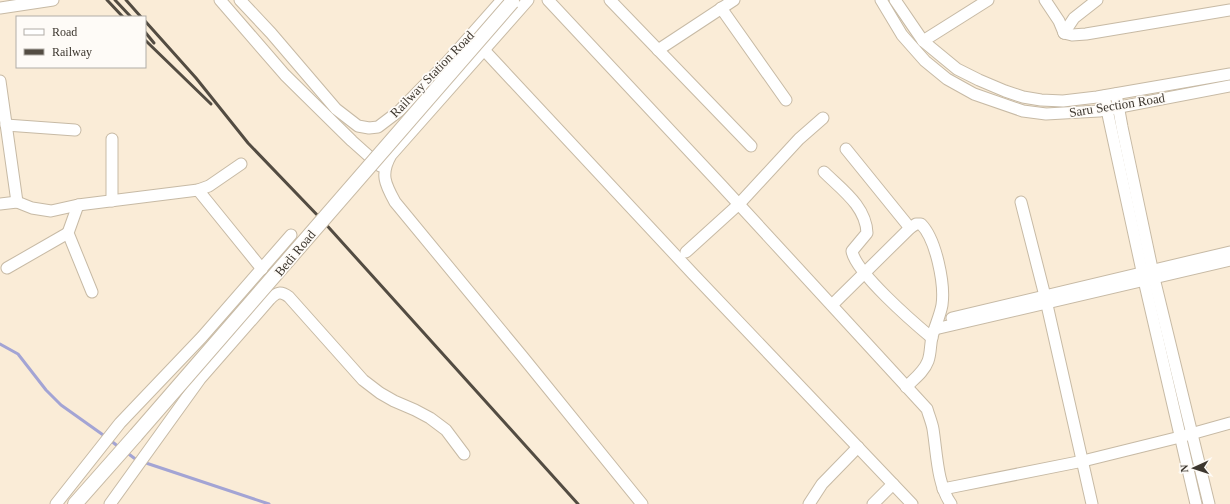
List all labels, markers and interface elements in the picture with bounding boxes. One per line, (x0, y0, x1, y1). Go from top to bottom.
legend (16, 16, 146, 68)
text: Road (52, 25, 77, 39)
street label: Railway Station Road (387, 27, 477, 120)
text: Railway (52, 45, 92, 59)
street label: Saru Section Road (1068, 90, 1166, 120)
street label: Bedi Road (271, 227, 319, 279)
north arrow (1174, 448, 1214, 488)
text: N (1178, 464, 1190, 473)

